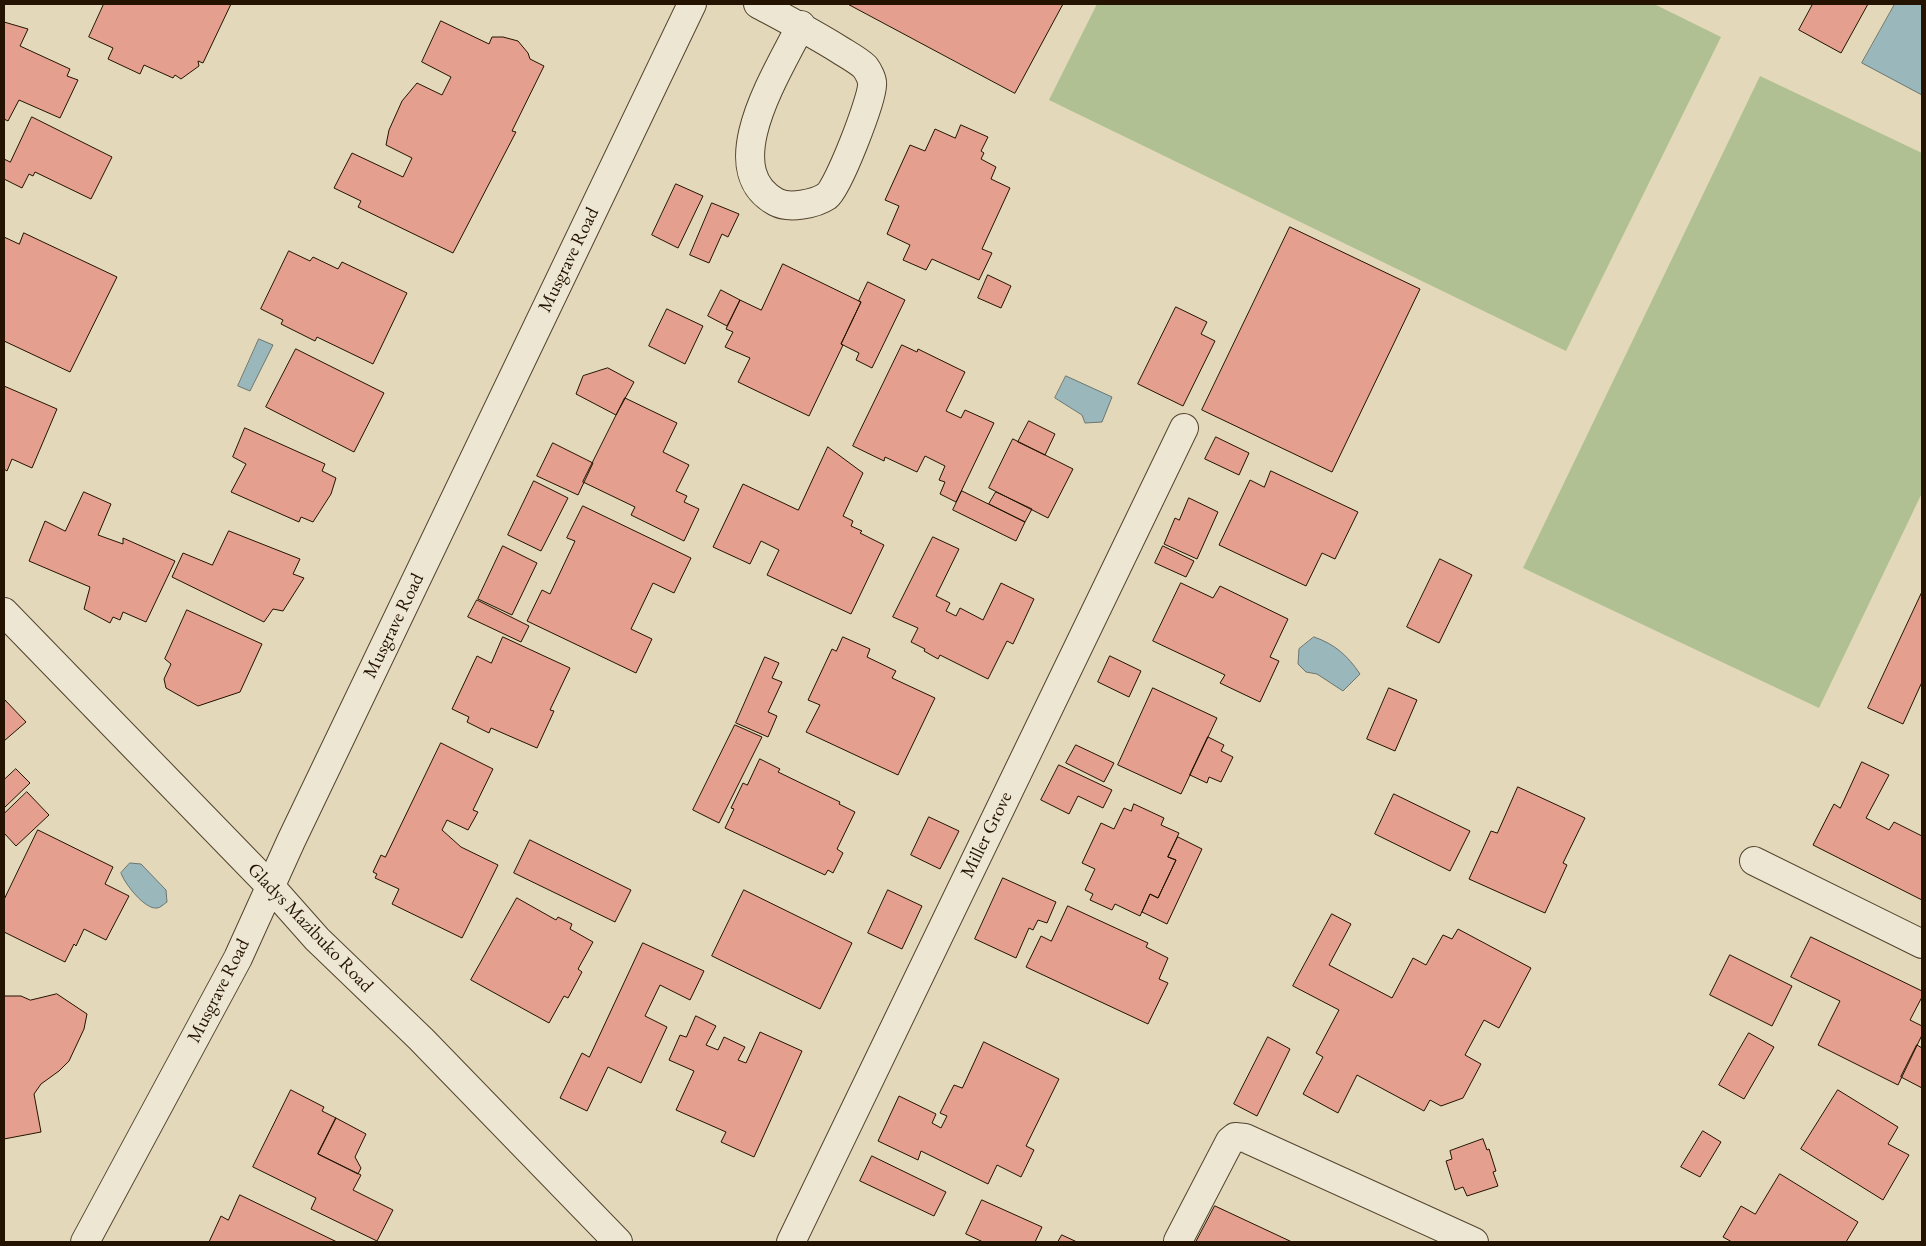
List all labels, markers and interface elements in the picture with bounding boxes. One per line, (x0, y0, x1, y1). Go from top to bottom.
street label: Musgrave Road (534, 204, 604, 316)
street label: Musgrave Road (359, 570, 429, 682)
street label: Miller Grove (956, 788, 1018, 882)
street label: Gladys Mazibuko Road (242, 858, 378, 998)
street label: Musgrave Road (183, 935, 255, 1047)

